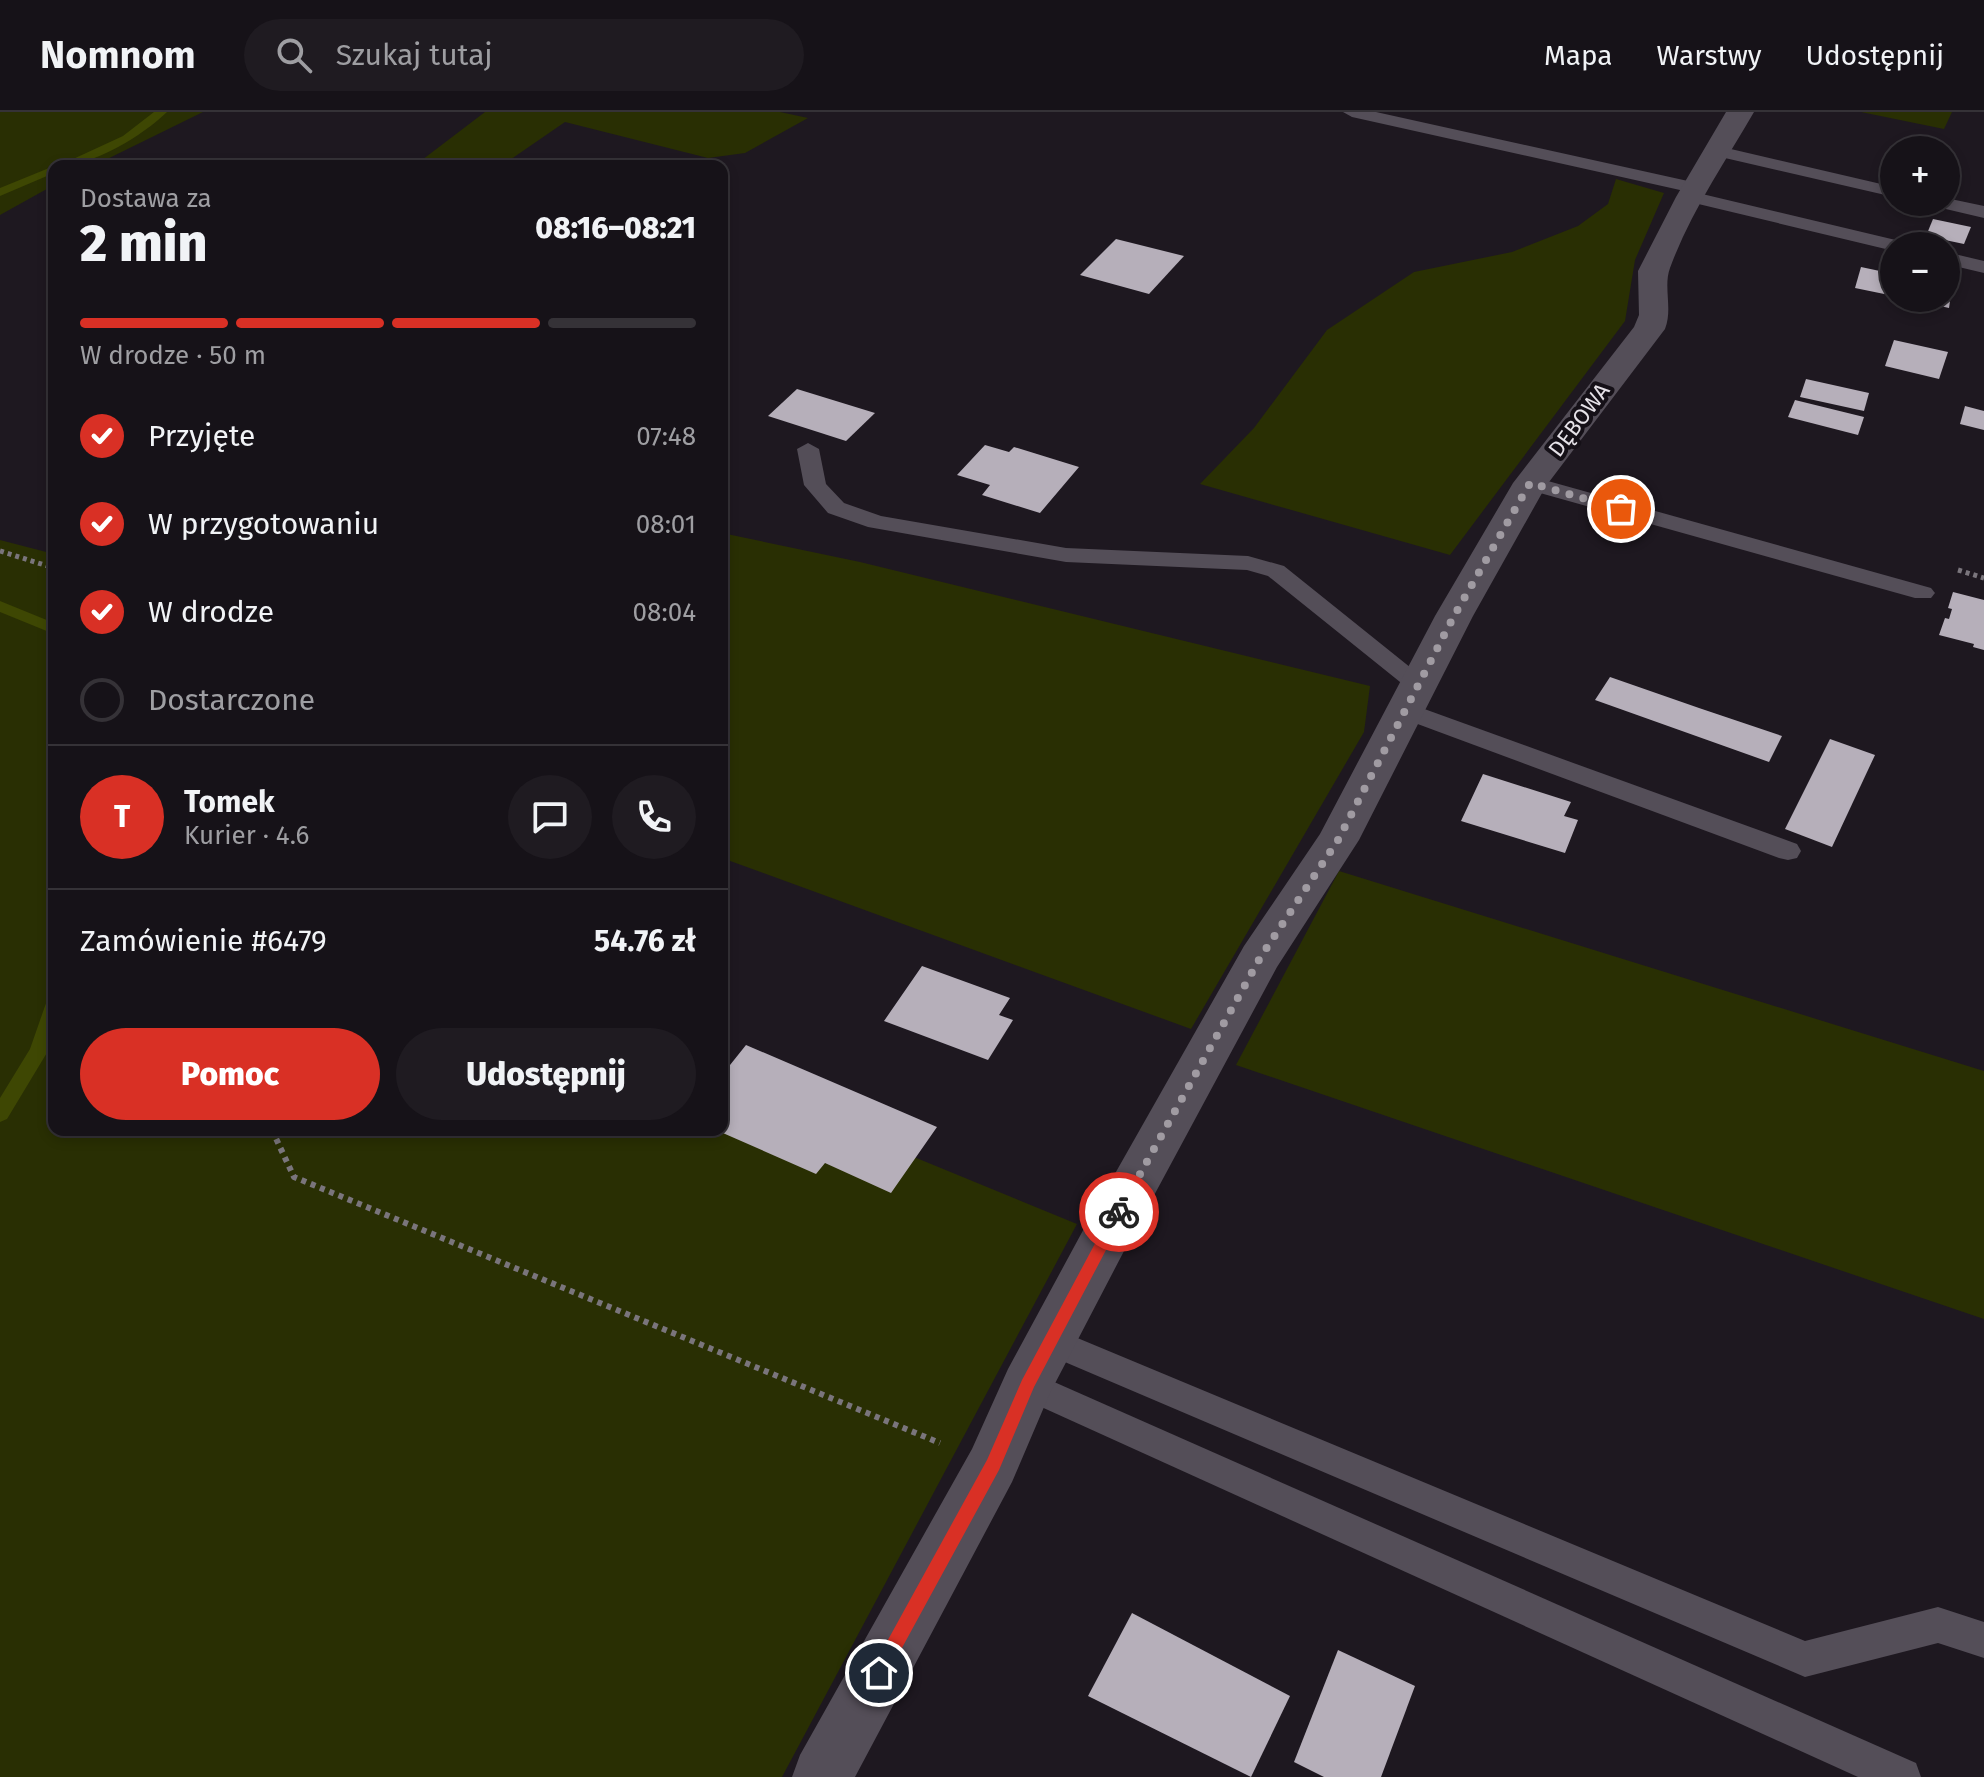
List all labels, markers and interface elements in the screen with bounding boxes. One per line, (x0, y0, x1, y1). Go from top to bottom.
search box (244, 19, 804, 91)
text: Nomnom (40, 32, 196, 78)
icon: search (272, 33, 316, 77)
text: Szukaj tutaj (336, 37, 493, 73)
text: Mapa (1544, 39, 1613, 72)
text: Warstwy (1657, 39, 1762, 72)
text: Udostępnij (1806, 39, 1944, 72)
map controls (1880, 136, 1960, 312)
button: + (1880, 136, 1960, 216)
text: Dostawa za (80, 183, 212, 214)
text: 08:16–08:21 (535, 210, 696, 246)
text: 2 min (80, 212, 207, 275)
button: − (1880, 232, 1960, 312)
text: W drodze · 50 m (80, 340, 266, 371)
street label: DĘBOWA (1543, 377, 1616, 462)
icon: check (80, 414, 124, 458)
text: Przyjęte (148, 418, 255, 454)
text: 07:48 (636, 421, 696, 452)
pin (1587, 475, 1655, 543)
icon: bag (1599, 487, 1643, 531)
icon: check (80, 502, 124, 546)
text: W przygotowaniu (148, 506, 379, 542)
text: 08:01 (636, 509, 696, 540)
icon: check (80, 590, 124, 634)
text: W drodze (148, 594, 274, 630)
text: 08:04 (633, 597, 696, 628)
text: Dostarczone (148, 682, 315, 718)
button: chat (508, 775, 592, 859)
button: phone (612, 775, 696, 859)
text: Tomek (184, 784, 275, 820)
text: T (114, 799, 130, 835)
text: Kurier · 4.6 (184, 820, 309, 851)
text: Zamówienie #6479 (80, 923, 327, 959)
text: 54.76 zł (594, 923, 696, 959)
button: Pomoc (80, 1028, 380, 1120)
button: Udostępnij (396, 1028, 696, 1120)
courier (1079, 1172, 1159, 1252)
icon: bike (1097, 1190, 1141, 1234)
pin (845, 1639, 913, 1707)
icon: home (857, 1651, 901, 1695)

